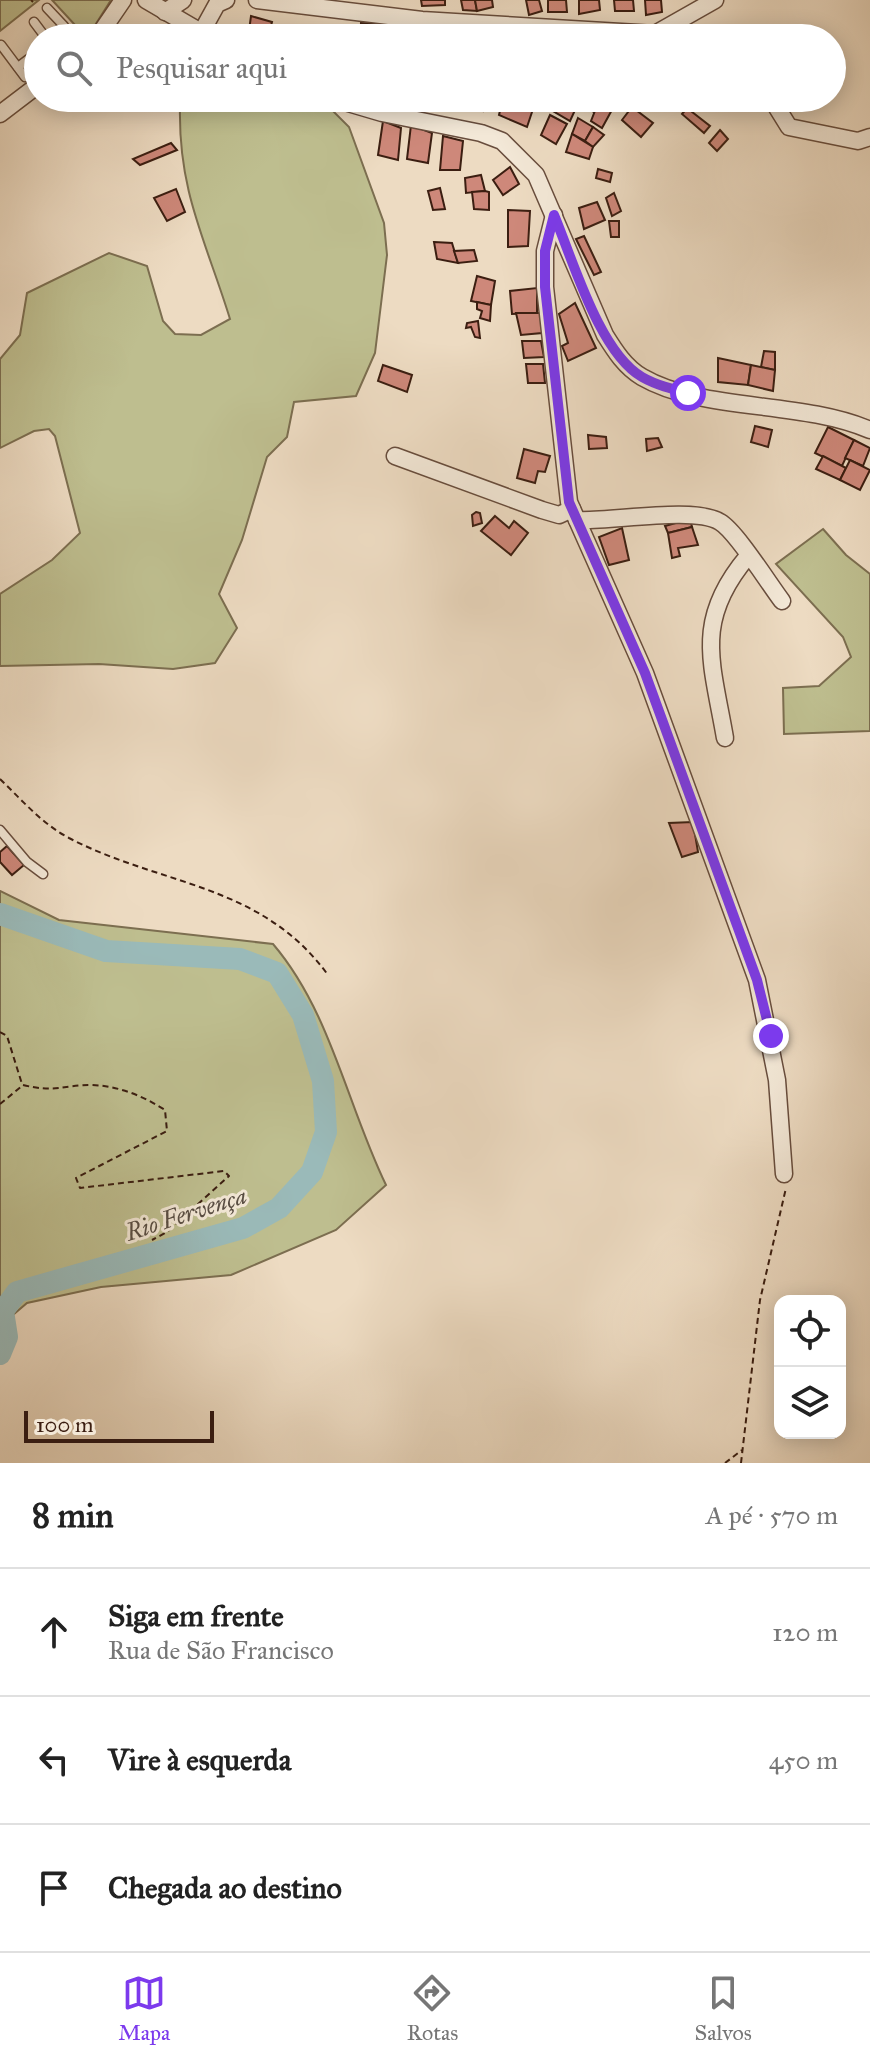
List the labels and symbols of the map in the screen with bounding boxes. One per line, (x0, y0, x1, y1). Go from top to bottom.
route start (670, 375, 706, 411)
route end (753, 1018, 789, 1054)
water label: Rio Fervença (121, 1180, 250, 1248)
scale bar (24, 1407, 214, 1443)

